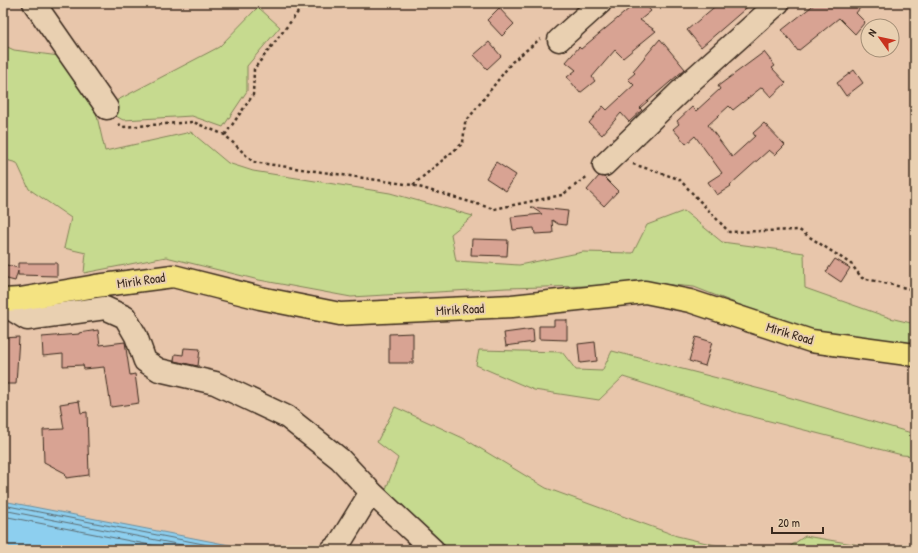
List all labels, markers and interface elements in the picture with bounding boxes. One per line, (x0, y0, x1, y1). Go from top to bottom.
north arrow (860, 18, 900, 58)
text: N (864, 26, 879, 39)
street label: Mirik Road (116, 268, 166, 292)
street label: Mirik Road (435, 299, 485, 319)
street label: Mirik Road (764, 317, 816, 349)
scale bar (772, 509, 823, 535)
text: 20 m (778, 514, 800, 531)

